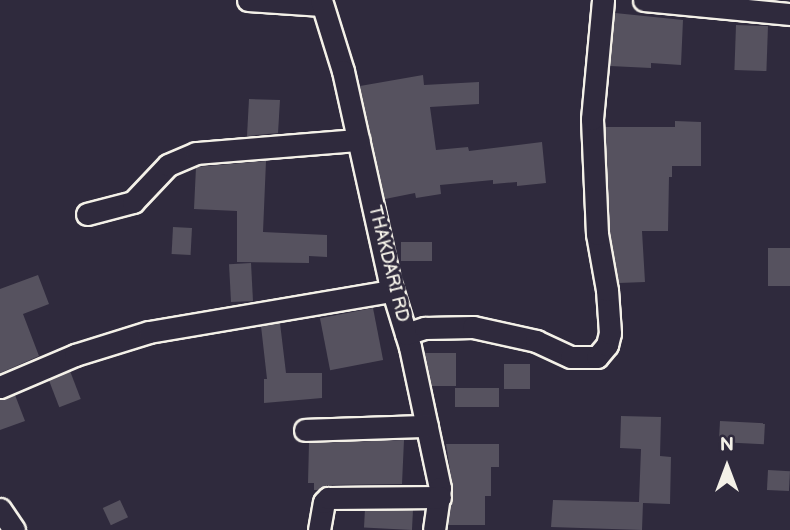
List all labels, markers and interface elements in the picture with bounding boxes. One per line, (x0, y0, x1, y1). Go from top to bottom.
street label: THAKDARI RD (363, 203, 413, 325)
north arrow (692, 432, 762, 502)
text: N (720, 434, 734, 457)

